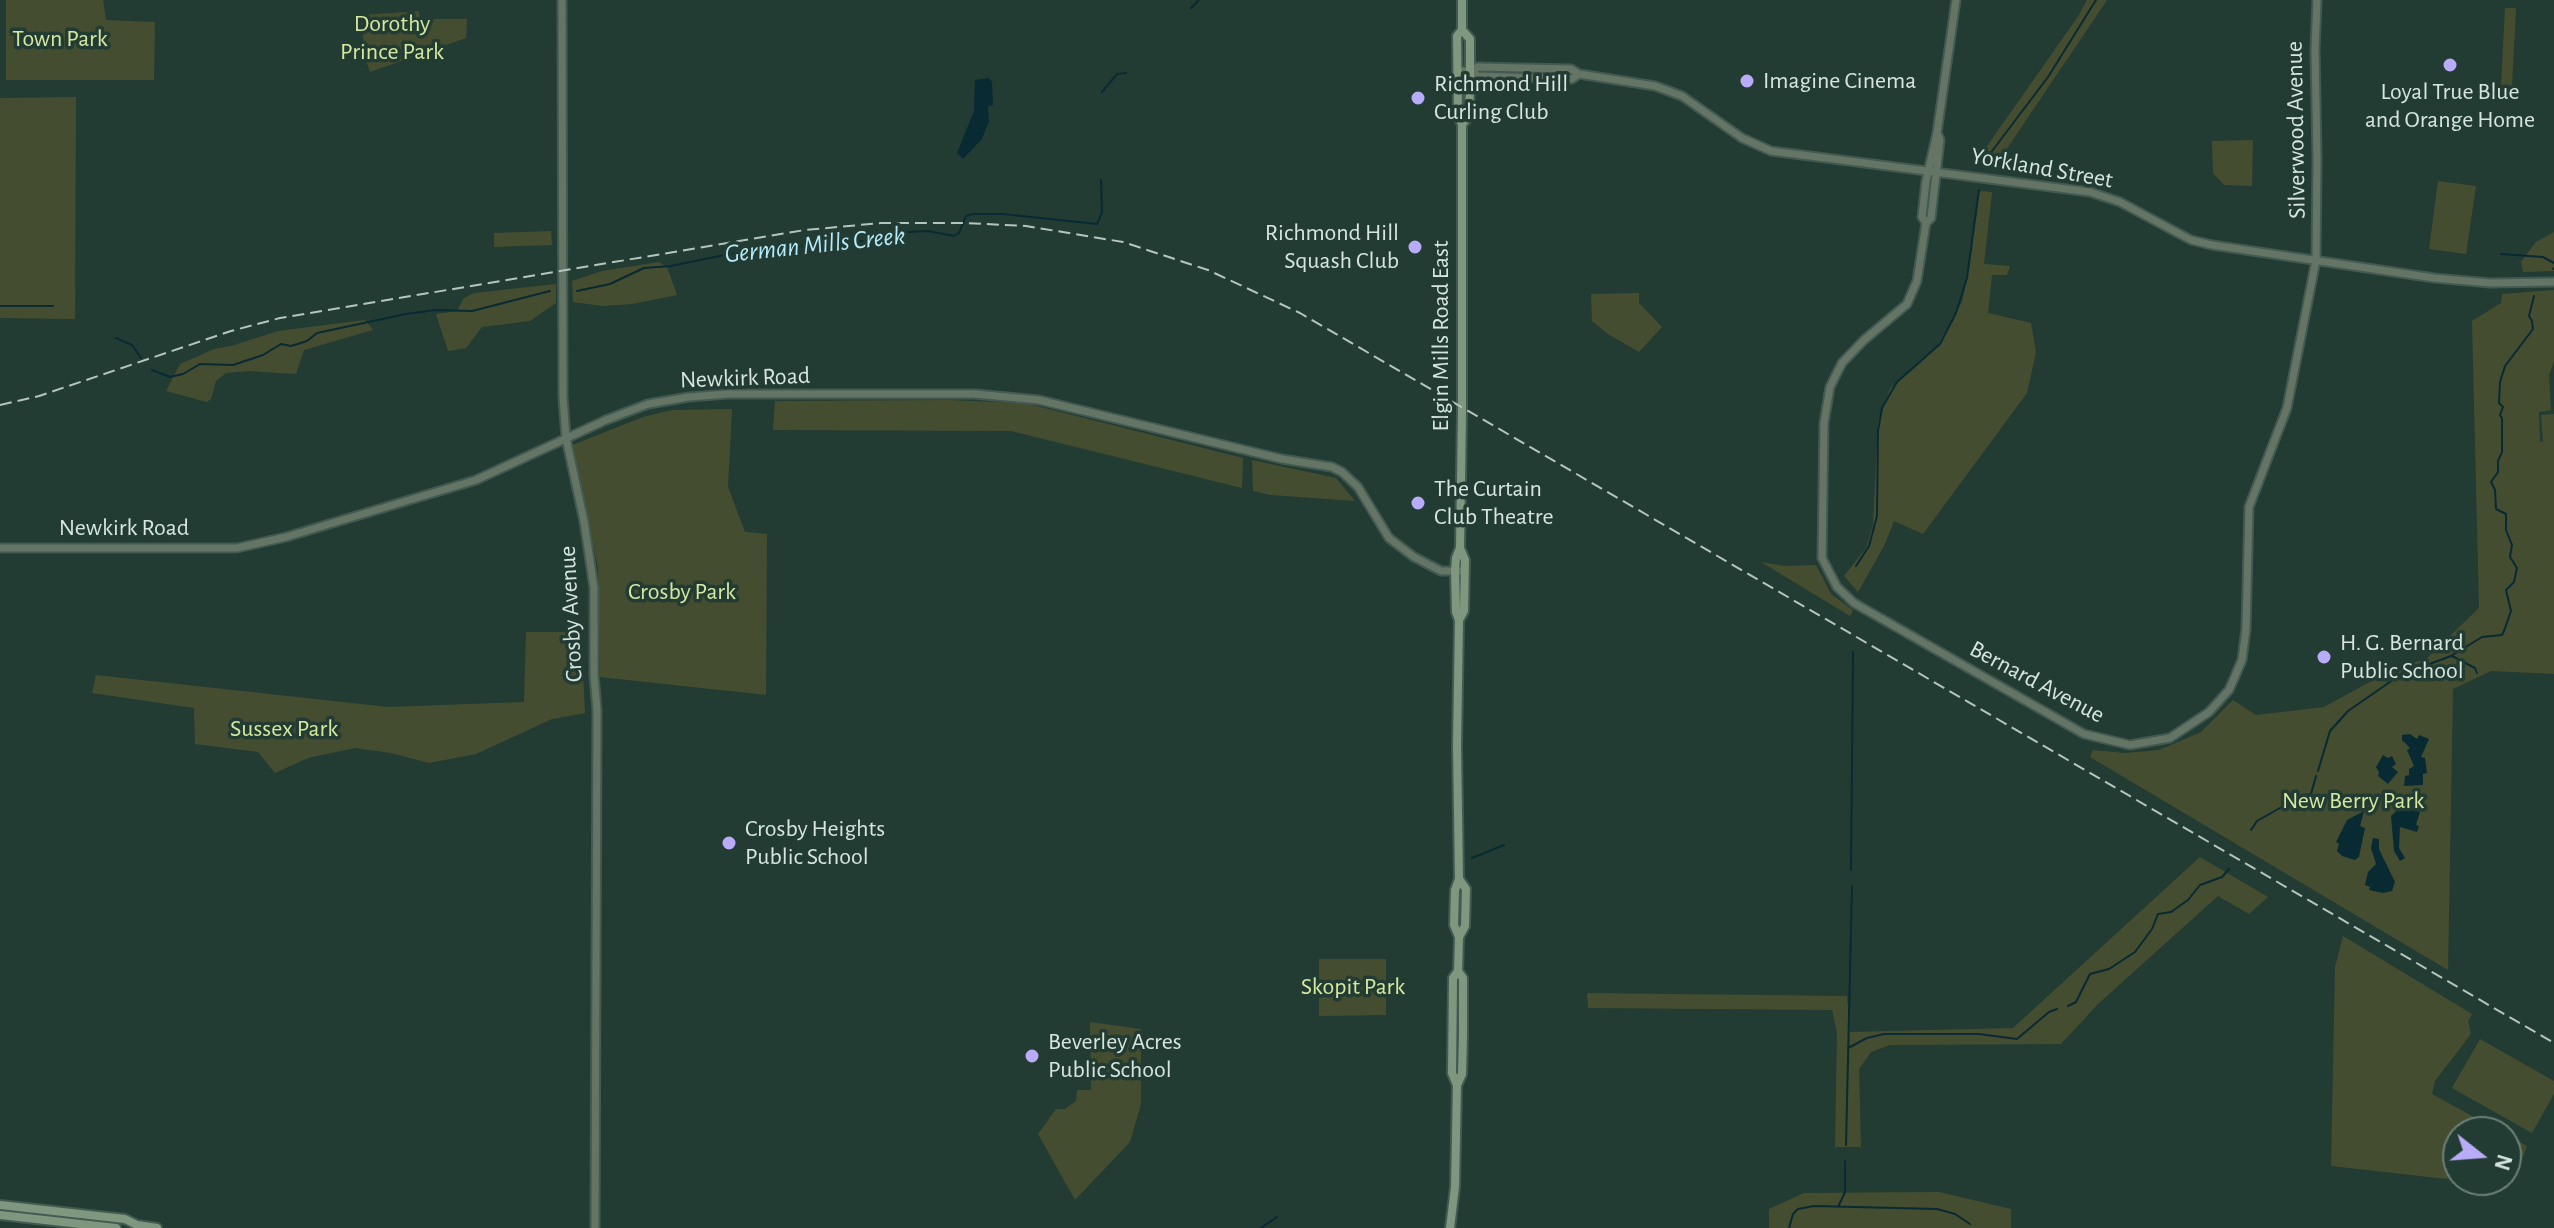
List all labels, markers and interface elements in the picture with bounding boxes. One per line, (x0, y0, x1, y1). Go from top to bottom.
park label: Dorothy Prince Park (340, 10, 444, 66)
park label: Town Park (12, 25, 108, 53)
street label: Silverwood Avenue (2280, 41, 2312, 219)
marker: Loyal True Blue and Orange Home (2441, 56, 2459, 74)
place label: Imagine Cinema (1763, 67, 1916, 95)
place label: Richmond Hill Curling Club (1434, 70, 1568, 126)
marker: Imagine Cinema (1738, 72, 1756, 90)
place label: Loyal True Blue and Orange Home (2365, 78, 2535, 134)
marker: Richmond Hill Curling Club (1409, 89, 1427, 107)
street label: Yorkland Street (1969, 141, 2115, 195)
place label: Richmond Hill Squash Club (1265, 219, 1399, 275)
water label: German Mills Creek (723, 220, 907, 270)
marker: Richmond Hill Squash Club (1406, 238, 1424, 256)
street label: Elgin Mills Road East (1427, 240, 1455, 432)
street label: Newkirk Road (679, 361, 811, 395)
place label: The Curtain Club Theatre (1434, 475, 1554, 531)
marker: The Curtain Club Theatre (1409, 494, 1427, 512)
street label: Newkirk Road (59, 514, 189, 542)
street label: Crosby Avenue (553, 545, 589, 683)
park label: Crosby Park (628, 578, 736, 606)
place label: H. G. Bernard Public School (2340, 629, 2464, 685)
street label: Bernard Avenue (1965, 634, 2109, 730)
marker: H. G. Bernard Public School (2315, 648, 2333, 666)
park label: Sussex Park (230, 715, 338, 743)
park label: New Berry Park (2282, 787, 2424, 815)
place label: Crosby Heights Public School (745, 815, 885, 871)
marker: Crosby Heights Public School (720, 834, 738, 852)
park label: Skopit Park (1301, 973, 1405, 1001)
place label: Beverley Acres Public School (1048, 1028, 1182, 1084)
marker: Beverley Acres Public School (1023, 1047, 1041, 1065)
north arrow (2442, 1116, 2522, 1196)
text: N (2490, 1152, 2516, 1173)

